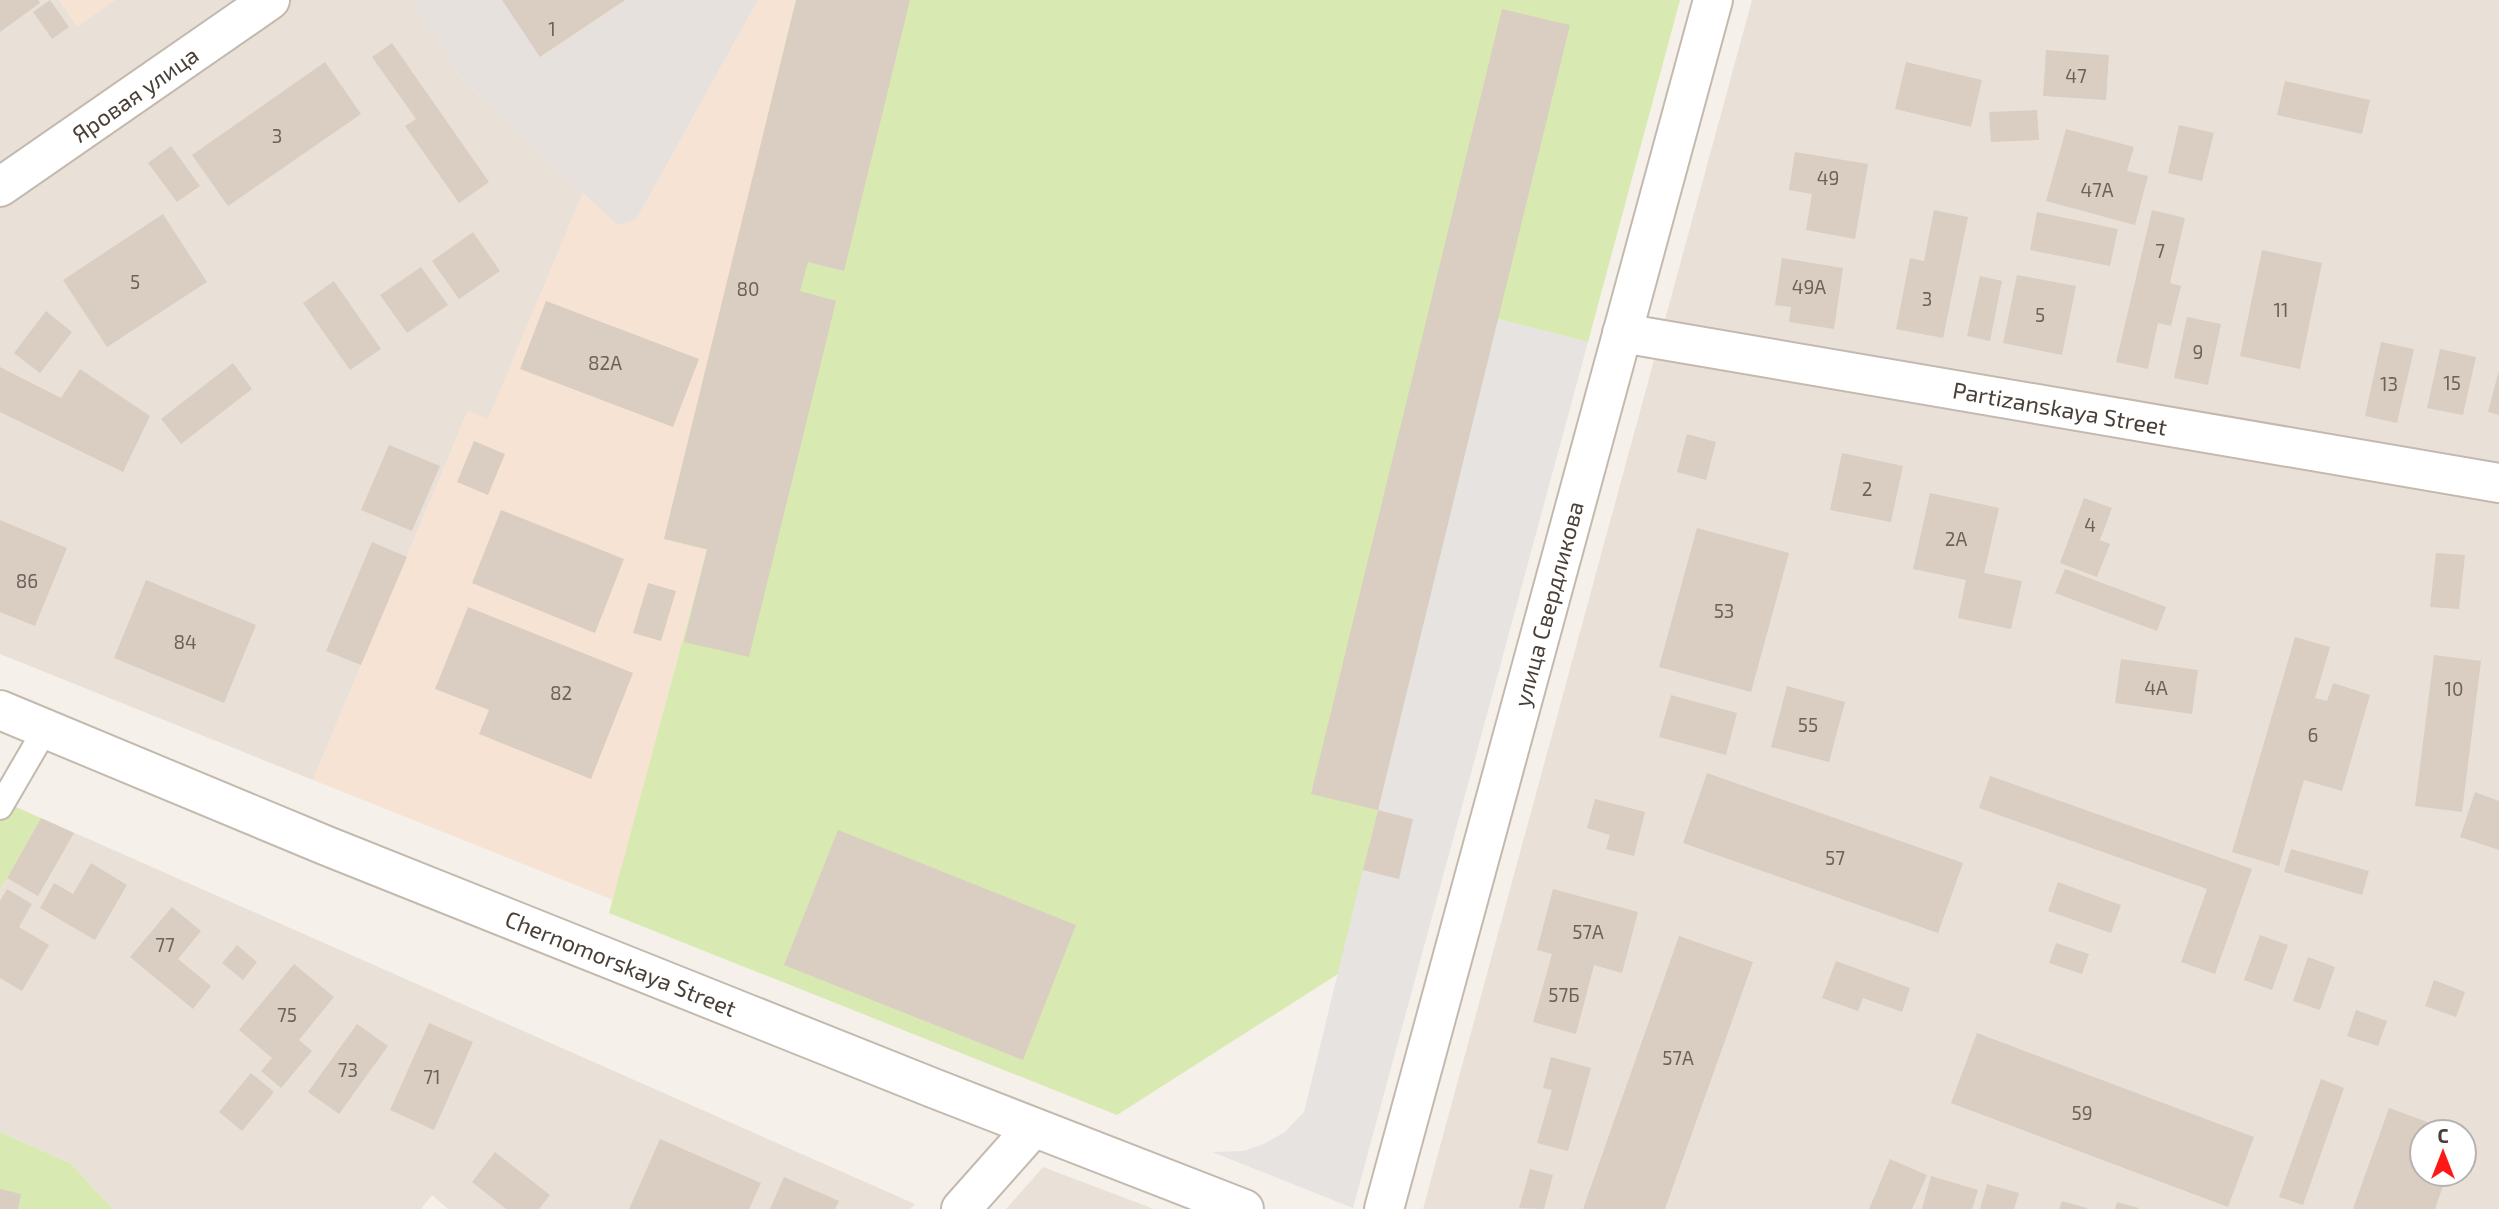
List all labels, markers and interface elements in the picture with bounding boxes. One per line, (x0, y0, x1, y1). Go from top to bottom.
house number: 1 (548, 17, 556, 40)
street label: Яровая улица (66, 40, 204, 149)
house number: 47 (2065, 64, 2087, 87)
house number: 3 (272, 124, 282, 147)
house number: 49 (1817, 166, 1839, 189)
house number: 47А (2080, 178, 2114, 201)
house number: 7 (2155, 239, 2165, 262)
house number: 5 (130, 270, 140, 293)
house number: 49А (1792, 275, 1826, 298)
house number: 80 (737, 277, 760, 300)
house number: 3 (1922, 287, 1932, 310)
house number: 11 (2273, 298, 2289, 321)
house number: 5 (2035, 303, 2045, 326)
house number: 9 (2193, 340, 2203, 363)
house number: 82А (588, 351, 622, 374)
house number: 15 (2443, 371, 2461, 394)
house number: 13 (2380, 372, 2398, 395)
street label: Partizanskaya Street (1951, 375, 2170, 441)
house number: 2 (1862, 477, 1872, 500)
street label: улица Свердликова (1507, 498, 1590, 710)
house number: 4 (2084, 513, 2096, 536)
house number: 2А (1945, 527, 1967, 550)
house number: 86 (16, 569, 38, 592)
house number: 53 (1714, 599, 1734, 622)
house number: 84 (173, 630, 197, 653)
house number: 4А (2144, 676, 2168, 699)
house number: 10 (2444, 677, 2464, 700)
house number: 82 (550, 681, 572, 704)
house number: 55 (1798, 713, 1818, 736)
house number: 6 (2308, 723, 2318, 746)
house number: 57 (1825, 846, 1845, 869)
street label: Chernomorskaya Street (501, 904, 741, 1022)
house number: 57А (1572, 920, 1604, 943)
house number: 77 (155, 933, 175, 956)
house number: 57Б (1548, 983, 1580, 1006)
house number: 75 (277, 1003, 297, 1026)
house number: 57А (1662, 1046, 1694, 1069)
house number: 73 (338, 1058, 358, 1081)
house number: 71 (423, 1065, 441, 1088)
house number: 59 (2071, 1101, 2093, 1124)
north arrow (2408, 1118, 2478, 1188)
text: С (2437, 1124, 2449, 1147)

